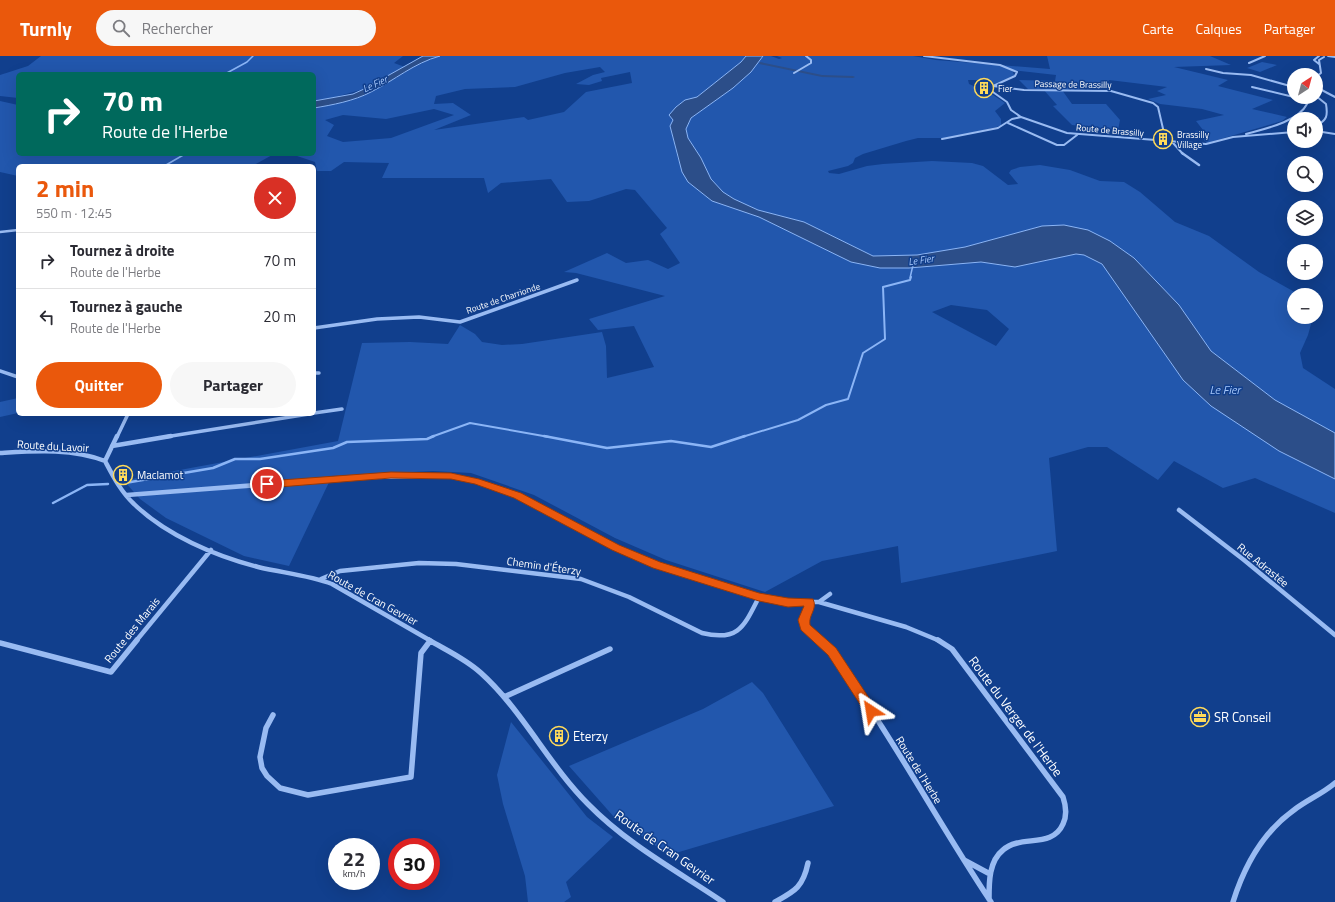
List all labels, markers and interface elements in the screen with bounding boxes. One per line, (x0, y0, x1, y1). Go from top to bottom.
search box (96, 10, 376, 46)
text: Turnly (20, 14, 72, 43)
icon: search (110, 17, 132, 39)
text: Rechercher (142, 17, 213, 40)
text: Carte (1142, 18, 1174, 39)
text: Calques (1196, 18, 1242, 39)
text: Partager (1264, 18, 1315, 39)
north arrow (1287, 68, 1323, 104)
map controls (1287, 68, 1323, 324)
water label: Le Fier (360, 71, 391, 96)
building icon: Fier (973, 77, 995, 99)
street label: Passage de Brassilly (1034, 77, 1112, 91)
text: 70 m (102, 79, 163, 122)
place label: Fier (998, 82, 1012, 95)
icon: right (36, 88, 88, 140)
button: sound (1287, 112, 1323, 148)
text: Route de l'Herbe (102, 118, 228, 145)
street label: Route de Brassilly (1076, 121, 1145, 139)
building icon: Brassilly Village (1152, 128, 1174, 150)
place label: Brassilly Village (1177, 128, 1210, 151)
button: search (1287, 156, 1323, 192)
text: 2 min (36, 170, 94, 206)
button: close (254, 177, 296, 219)
button: layers (1287, 200, 1323, 236)
text: 550 m · 12:45 (36, 203, 112, 223)
text: Tournez à droite (70, 239, 175, 262)
button: + (1287, 244, 1323, 280)
text: 70 m (263, 249, 296, 272)
icon: right (36, 250, 58, 272)
water label: Le Fier (907, 251, 937, 269)
text: Route de l'Herbe (70, 262, 161, 282)
street label: Route de Charrionde (464, 279, 542, 317)
button: − (1287, 288, 1323, 324)
text: Tournez à gauche (70, 295, 182, 318)
text: 20 m (263, 305, 296, 328)
icon: left (36, 306, 58, 328)
text: Route de l'Herbe (70, 318, 161, 338)
button: Quitter (36, 362, 162, 408)
button: Partager (170, 362, 296, 408)
water label: Le Fier (1210, 380, 1243, 399)
street label: Route du Lavoir (17, 436, 90, 456)
building icon: Maclamot (112, 464, 134, 486)
place label: Maclamot (137, 467, 184, 483)
pin (250, 467, 284, 501)
icon: arrive (256, 473, 278, 495)
street label: Rue Adrastée (1234, 539, 1293, 591)
street label: Chemin d'Éterzy (506, 553, 583, 579)
street label: Route de Cran Gevrier (325, 567, 421, 629)
street label: Route des Marais (100, 594, 164, 666)
street label: Route du Verger de l'Herbe (964, 652, 1068, 780)
position arrow (850, 690, 892, 732)
office icon: SR Conseil (1189, 706, 1211, 728)
place label: SR Conseil (1214, 707, 1271, 727)
building icon: Eterzy (548, 725, 570, 747)
place label: Eterzy (573, 726, 608, 746)
street label: Route de l'Herbe (892, 733, 946, 807)
street label: Route de Cran Gevrier (611, 805, 720, 890)
speed limit sign: 30 (388, 838, 440, 890)
text: 22 (343, 843, 365, 874)
text: km/h (343, 866, 365, 881)

